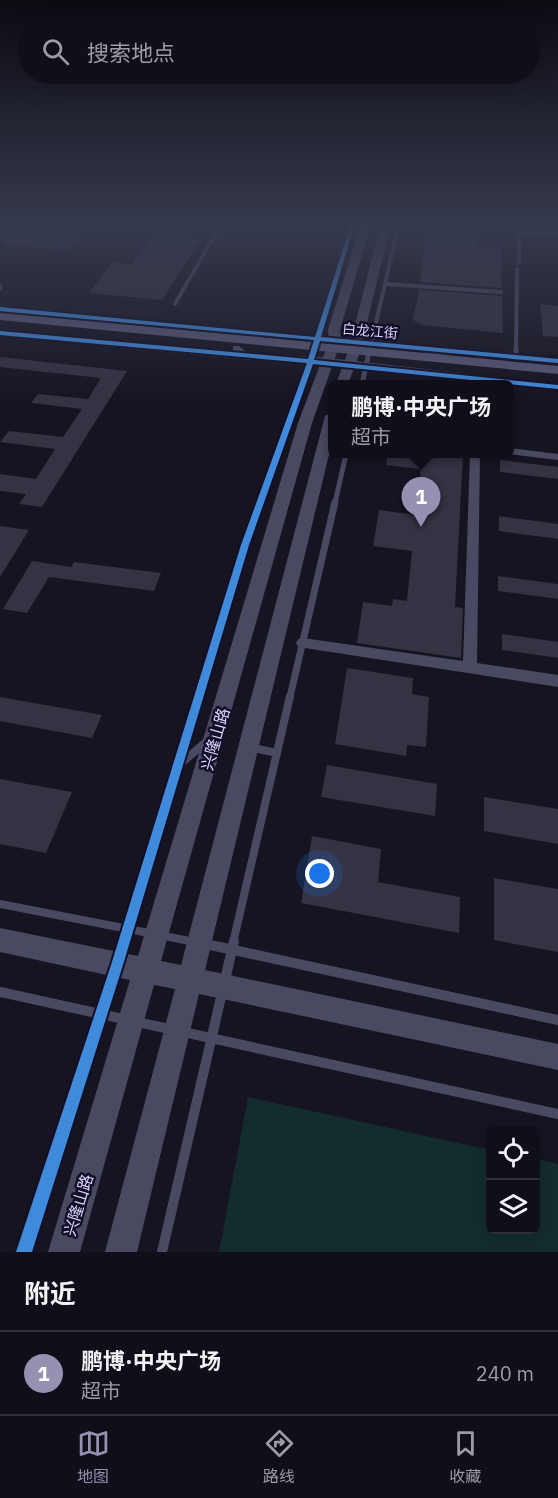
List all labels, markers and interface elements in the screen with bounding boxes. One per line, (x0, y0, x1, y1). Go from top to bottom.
search box (18, 18, 540, 84)
icon: search (39, 35, 72, 68)
text: 搜索地点 (87, 38, 175, 67)
street label: 白龙江街 (341, 320, 399, 342)
popup (328, 380, 514, 458)
text: 鹏博·中央广场 (351, 392, 491, 421)
text: 超市 (351, 423, 391, 450)
pin: 1 (402, 478, 440, 527)
street label: 兴隆山路 (197, 705, 233, 773)
your location (305, 859, 334, 888)
map controls (486, 1126, 540, 1234)
button: locate (486, 1126, 540, 1180)
street label: 兴隆山路 (59, 1171, 97, 1239)
button: layers (486, 1180, 540, 1234)
text: 附近 (24, 1276, 76, 1310)
text: 鹏博·中央广场 (81, 1346, 221, 1375)
text: 1 (38, 1360, 50, 1387)
text: 240 m (476, 1360, 534, 1387)
text: 超市 (81, 1377, 121, 1404)
tab: 地图 (77, 1427, 110, 1487)
tab: 路线 (263, 1427, 296, 1487)
tab: 收藏 (449, 1427, 482, 1487)

